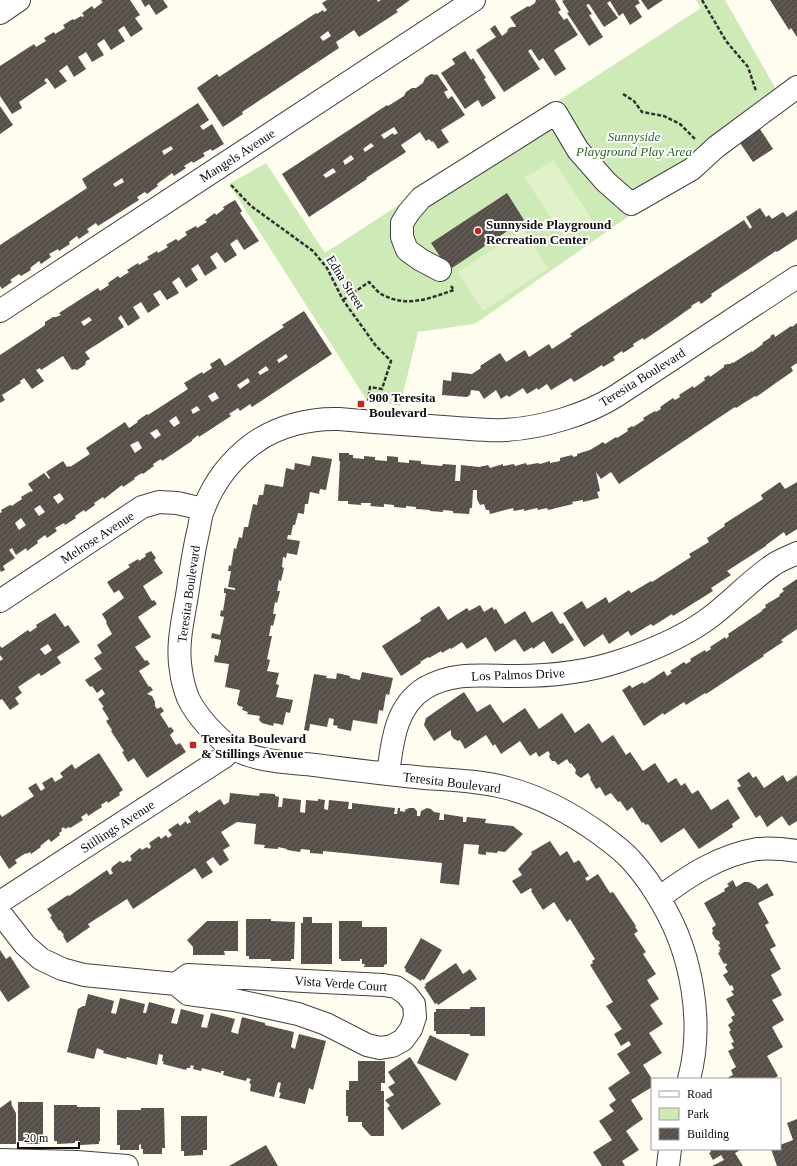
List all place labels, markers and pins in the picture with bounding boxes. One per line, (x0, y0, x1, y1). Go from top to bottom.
place label: Sunnyside Playground Recreation Center (486, 217, 612, 247)
marker: Sunnyside Playground Recreation Center (473, 226, 483, 236)
place label: 900 Teresita Boulevard (369, 390, 436, 420)
marker: 900 Teresita Boulevard (356, 399, 366, 409)
place label: Teresita Boulevard & Stillings Avenue (201, 731, 307, 761)
marker: Teresita Boulevard & Stillings Avenue (188, 740, 198, 750)

